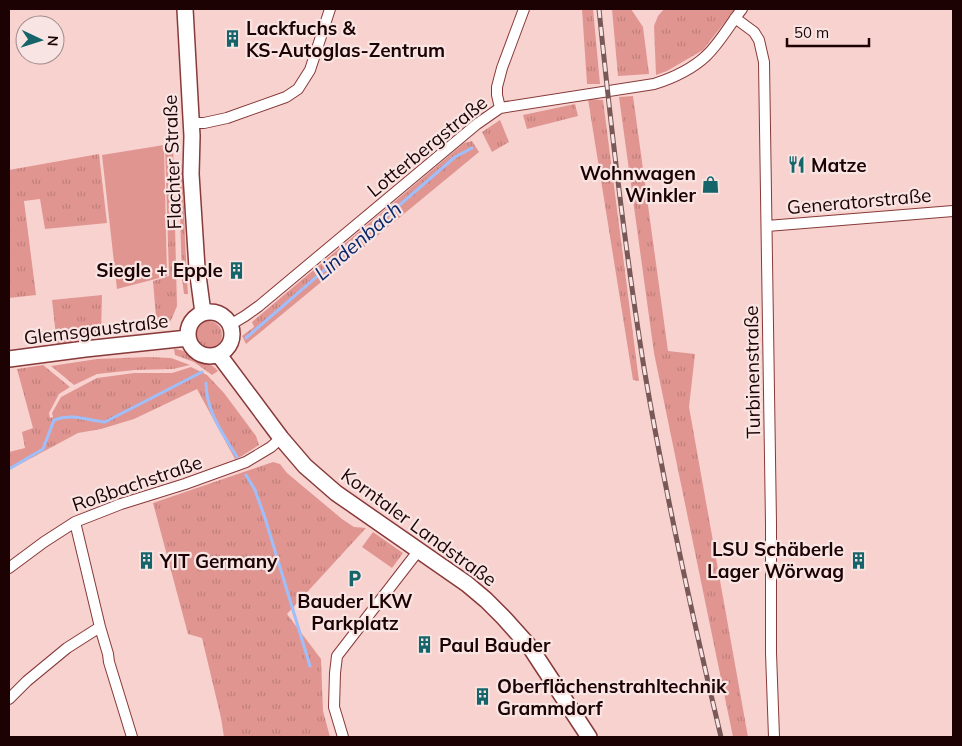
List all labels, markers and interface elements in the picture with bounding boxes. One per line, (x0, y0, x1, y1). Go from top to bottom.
north arrow (15, 15, 65, 65)
scale bar (787, 15, 870, 47)
place label: Lackfuchs & KS-Autoglas-Zentrum (246, 16, 445, 62)
text: 50 m (794, 23, 829, 42)
building icon: Lackfuchs & KS-Autoglas-Zentrum (222, 29, 242, 49)
text: N (44, 35, 62, 47)
street label: Lotterbergstraße (362, 90, 492, 202)
street label: Flachter Straße (158, 94, 186, 230)
place label: Matze (811, 153, 867, 177)
restaurant icon: Matze (787, 155, 807, 175)
place label: Wohnwagen Winkler (580, 161, 697, 207)
shop icon: Wohnwagen Winkler (700, 174, 720, 194)
street label: Generatorstraße (786, 183, 932, 219)
water label: Lindenbach (309, 196, 406, 285)
place label: Siegle + Epple (96, 258, 223, 282)
building icon: Siegle + Epple (227, 260, 247, 280)
street label: Turbinenstraße (739, 305, 765, 439)
street label: Glemsgaustraße (22, 308, 170, 350)
street label: Roßbachstraße (69, 450, 205, 516)
street label: Korntaler Landstraße (337, 463, 501, 591)
place label: LSU Schäberle Lager Wörwag (707, 537, 844, 583)
place label: YIT Germany (159, 549, 278, 573)
building icon: LSU Schäberle Lager Wörwag (848, 550, 868, 570)
building icon: YIT Germany (136, 551, 156, 571)
parking icon: Bauder LKW Parkplatz (345, 568, 365, 588)
place label: Bauder LKW Parkplatz (297, 589, 413, 635)
place label: Paul Bauder (439, 633, 551, 657)
building icon: Paul Bauder (415, 635, 435, 655)
place label: Oberflächenstrahltechnik Grammdorf (497, 674, 727, 720)
building icon: Oberflächenstrahltechnik Grammdorf (473, 687, 493, 707)

